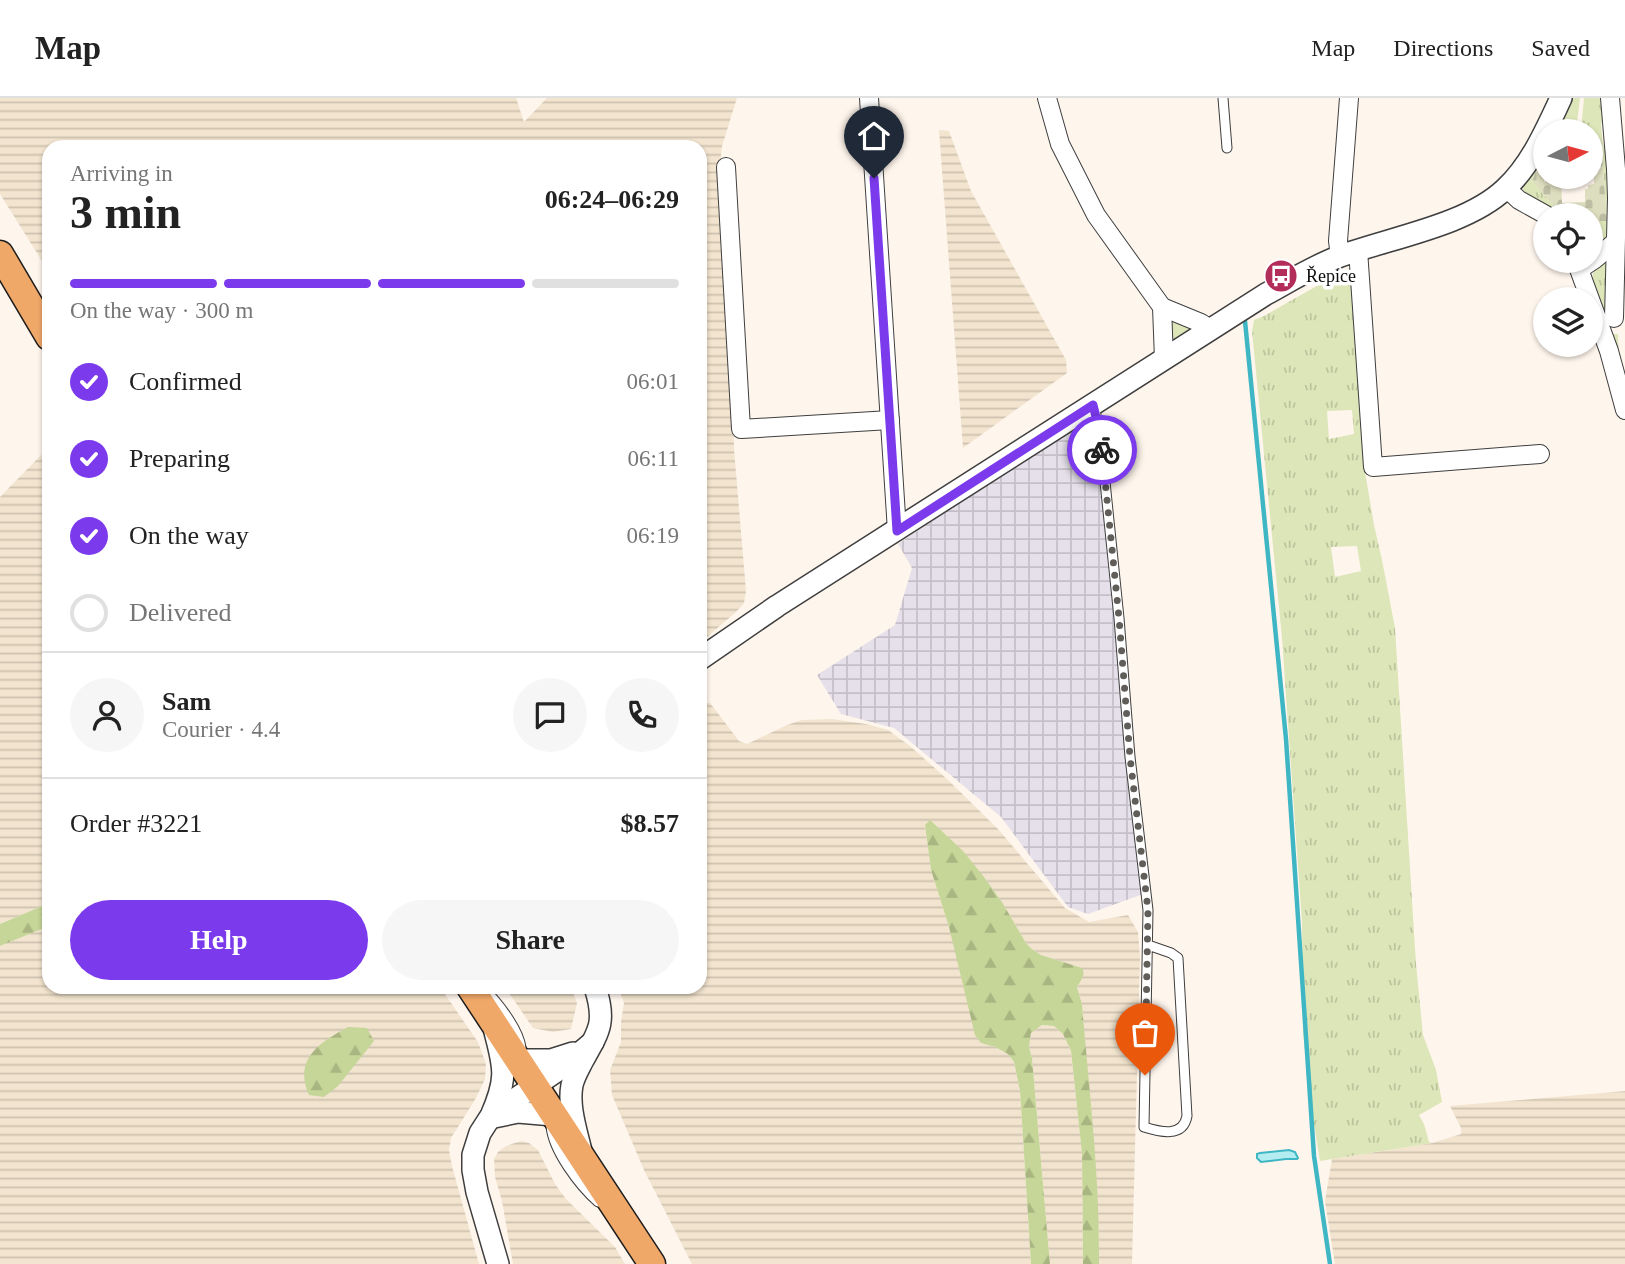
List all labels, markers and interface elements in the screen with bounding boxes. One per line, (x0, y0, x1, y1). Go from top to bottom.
text: Map (35, 30, 101, 66)
text: Map (1311, 35, 1355, 61)
text: Directions (1393, 35, 1493, 61)
text: Saved (1531, 35, 1590, 61)
pin (844, 106, 904, 178)
icon: home (855, 117, 893, 155)
north arrow (1533, 119, 1603, 189)
map controls (1533, 119, 1603, 357)
text: Arriving in (70, 161, 173, 186)
text: 06:24–06:29 (545, 185, 679, 214)
text: 3 min (70, 187, 181, 238)
button: locate (1533, 203, 1603, 273)
bus stop icon: Řepice (1262, 257, 1300, 295)
place label: Řepice (1306, 265, 1356, 286)
button: layers (1533, 287, 1603, 357)
text: On the way · 300 m (70, 298, 253, 323)
icon: check (70, 363, 108, 401)
text: Confirmed (129, 367, 242, 396)
text: 06:01 (627, 369, 679, 394)
courier (1067, 415, 1137, 485)
icon: bike (1083, 431, 1121, 469)
icon: check (70, 440, 108, 478)
text: Preparing (129, 444, 230, 473)
text: 06:11 (627, 446, 679, 471)
icon: check (70, 517, 108, 555)
text: On the way (129, 521, 249, 550)
text: 06:19 (627, 523, 679, 548)
text: Delivered (129, 598, 232, 627)
button: person (70, 678, 144, 752)
button: chat (513, 678, 587, 752)
button: phone (605, 678, 679, 752)
text: Sam (162, 687, 211, 716)
text: Courier · 4.4 (162, 717, 280, 742)
text: Order #3221 (70, 809, 202, 838)
text: $8.57 (621, 809, 679, 838)
button: Help (70, 900, 368, 980)
button: Share (382, 900, 679, 980)
pin (1115, 1003, 1175, 1075)
icon: bag (1126, 1014, 1164, 1052)

